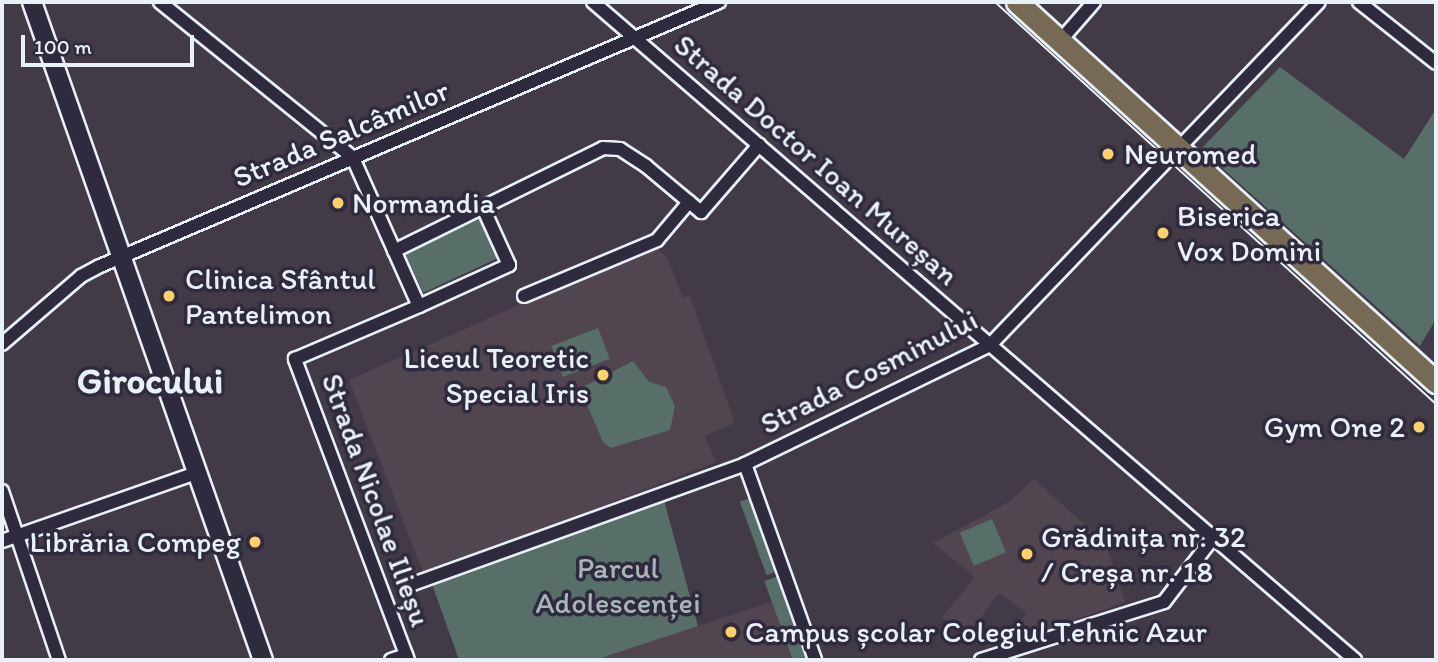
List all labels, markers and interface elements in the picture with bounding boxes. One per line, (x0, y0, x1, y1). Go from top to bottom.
scale bar (24, 21, 198, 65)
street label: Strada Doctor Ioan Mureșan (667, 27, 965, 293)
text: 100 m (34, 34, 92, 59)
street label: Strada Salcâmilor (228, 72, 454, 196)
place label: Neuromed (1124, 136, 1257, 172)
marker: Neuromed (1098, 144, 1118, 164)
place label: Normandia (352, 185, 495, 221)
marker: Normandia (330, 195, 346, 211)
place label: Biserica Vox Domini (1177, 198, 1322, 268)
marker: Biserica Vox Domini (1155, 225, 1171, 241)
place label: Clinica Sfântul Pantelimon (185, 261, 376, 332)
marker: Clinica Sfântul Pantelimon (159, 286, 179, 306)
street label: Strada Cosminului (754, 302, 984, 442)
place label: Liceul Teoretic Special Iris (403, 340, 589, 410)
district label: Girocului (77, 358, 223, 402)
marker: Liceul Teoretic Special Iris (595, 367, 611, 383)
street label: Strada Nicolae Ilieșu (313, 368, 439, 632)
place label: Gym One 2 (1264, 409, 1405, 445)
marker: Gym One 2 (1411, 419, 1427, 435)
place label: Grădinița nr. 32 / Creșa nr. 18 (1041, 519, 1246, 590)
place label: Librăria Compeg (29, 524, 241, 560)
marker: Librăria Compeg (247, 534, 263, 550)
marker: Grădinița nr. 32 / Creșa nr. 18 (1019, 546, 1035, 562)
park label: Parcul Adolescenței (535, 550, 701, 620)
place label: Campus școlar Colegiul Tehnic Azur (745, 614, 1203, 650)
marker: Campus școlar Colegiul Tehnic Azur (723, 624, 739, 640)

